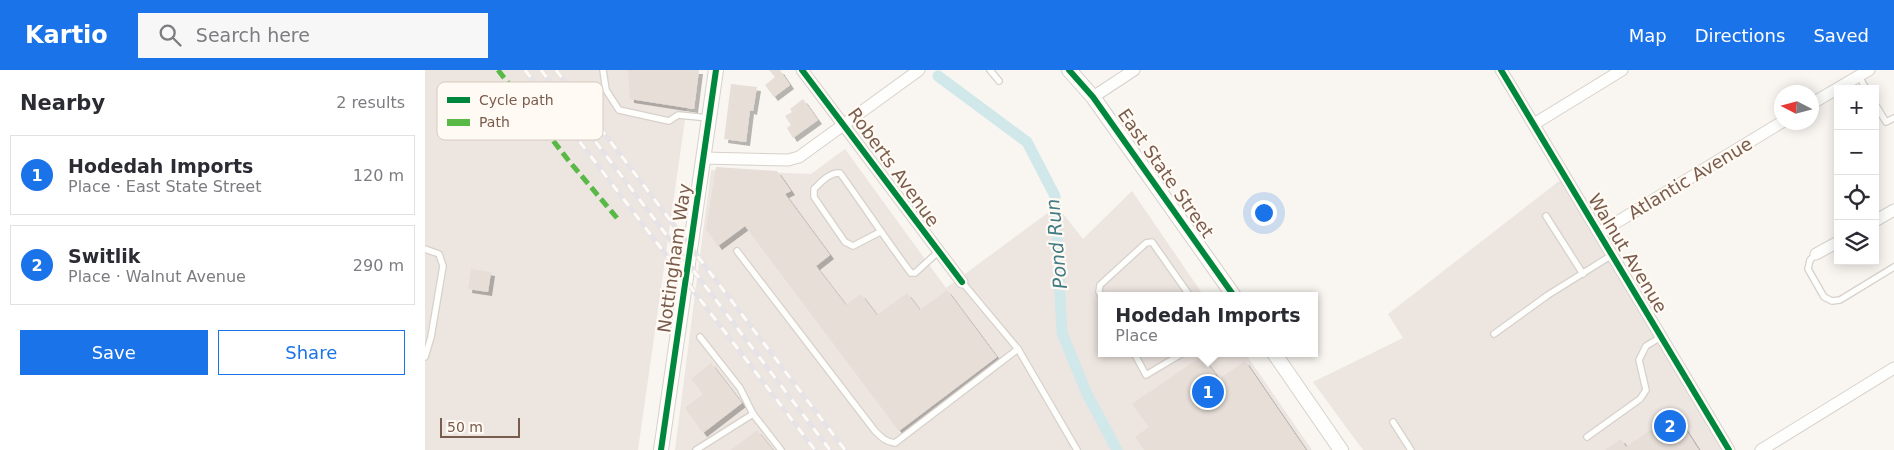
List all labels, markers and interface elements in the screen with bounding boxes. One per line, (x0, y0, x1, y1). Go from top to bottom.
search box (138, 13, 488, 58)
text: Kartio (25, 21, 108, 49)
icon: search (156, 21, 184, 49)
text: Search here (196, 24, 310, 46)
text: Map (1629, 25, 1667, 46)
text: Directions (1695, 25, 1785, 46)
text: Saved (1813, 25, 1869, 46)
legend (437, 82, 603, 140)
north arrow (1774, 85, 1819, 130)
map controls (1834, 85, 1879, 265)
button: + (1834, 85, 1879, 130)
text: Nearby (20, 91, 105, 115)
text: Cycle path (479, 92, 554, 108)
text: 2 results (336, 93, 405, 112)
street label: Roberts Avenue (844, 104, 944, 230)
street label: East State Street (1114, 104, 1218, 242)
text: Path (479, 114, 510, 130)
button: − (1834, 130, 1879, 175)
street label: Atlantic Avenue (1624, 133, 1756, 223)
text: Hodedah Imports (68, 155, 253, 177)
text: 1 (31, 166, 43, 185)
text: 120 m (353, 166, 404, 185)
button: locate (1834, 175, 1879, 220)
text: Place · East State Street (68, 177, 261, 196)
street label: Nottingham Way (653, 182, 695, 334)
street label: Walnut Avenue (1584, 190, 1672, 316)
water label: Pond Run (1041, 198, 1071, 290)
your location (1251, 200, 1277, 226)
button: layers (1834, 220, 1879, 265)
text: Switlik (68, 245, 141, 267)
text: 2 (31, 256, 43, 275)
text: 290 m (353, 256, 404, 275)
text: Place · Walnut Avenue (68, 267, 246, 286)
popup (1098, 292, 1318, 357)
text: Hodedah Imports (1115, 304, 1301, 326)
text: Place (1115, 326, 1158, 345)
button: Save (20, 330, 208, 375)
button: Share (218, 330, 405, 375)
pin: 1 (1192, 373, 1224, 411)
pin: 2 (1654, 407, 1686, 445)
scale bar (440, 415, 520, 438)
text: 50 m (447, 419, 483, 435)

